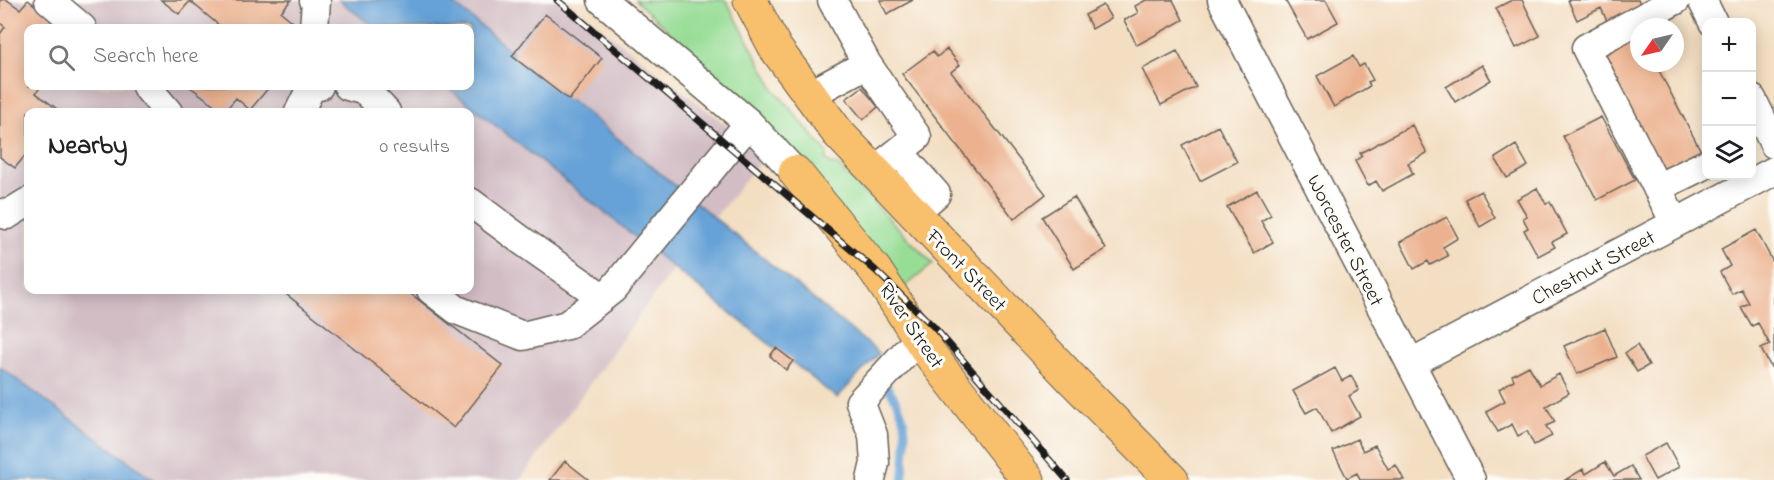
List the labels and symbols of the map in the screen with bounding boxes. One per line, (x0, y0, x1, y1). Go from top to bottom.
north arrow (1630, 18, 1684, 72)
street label: Worcester Street (1298, 170, 1390, 312)
street label: Front Street (918, 223, 1013, 320)
street label: Chestnut Street (1527, 224, 1661, 314)
street label: River Street (870, 277, 950, 375)

